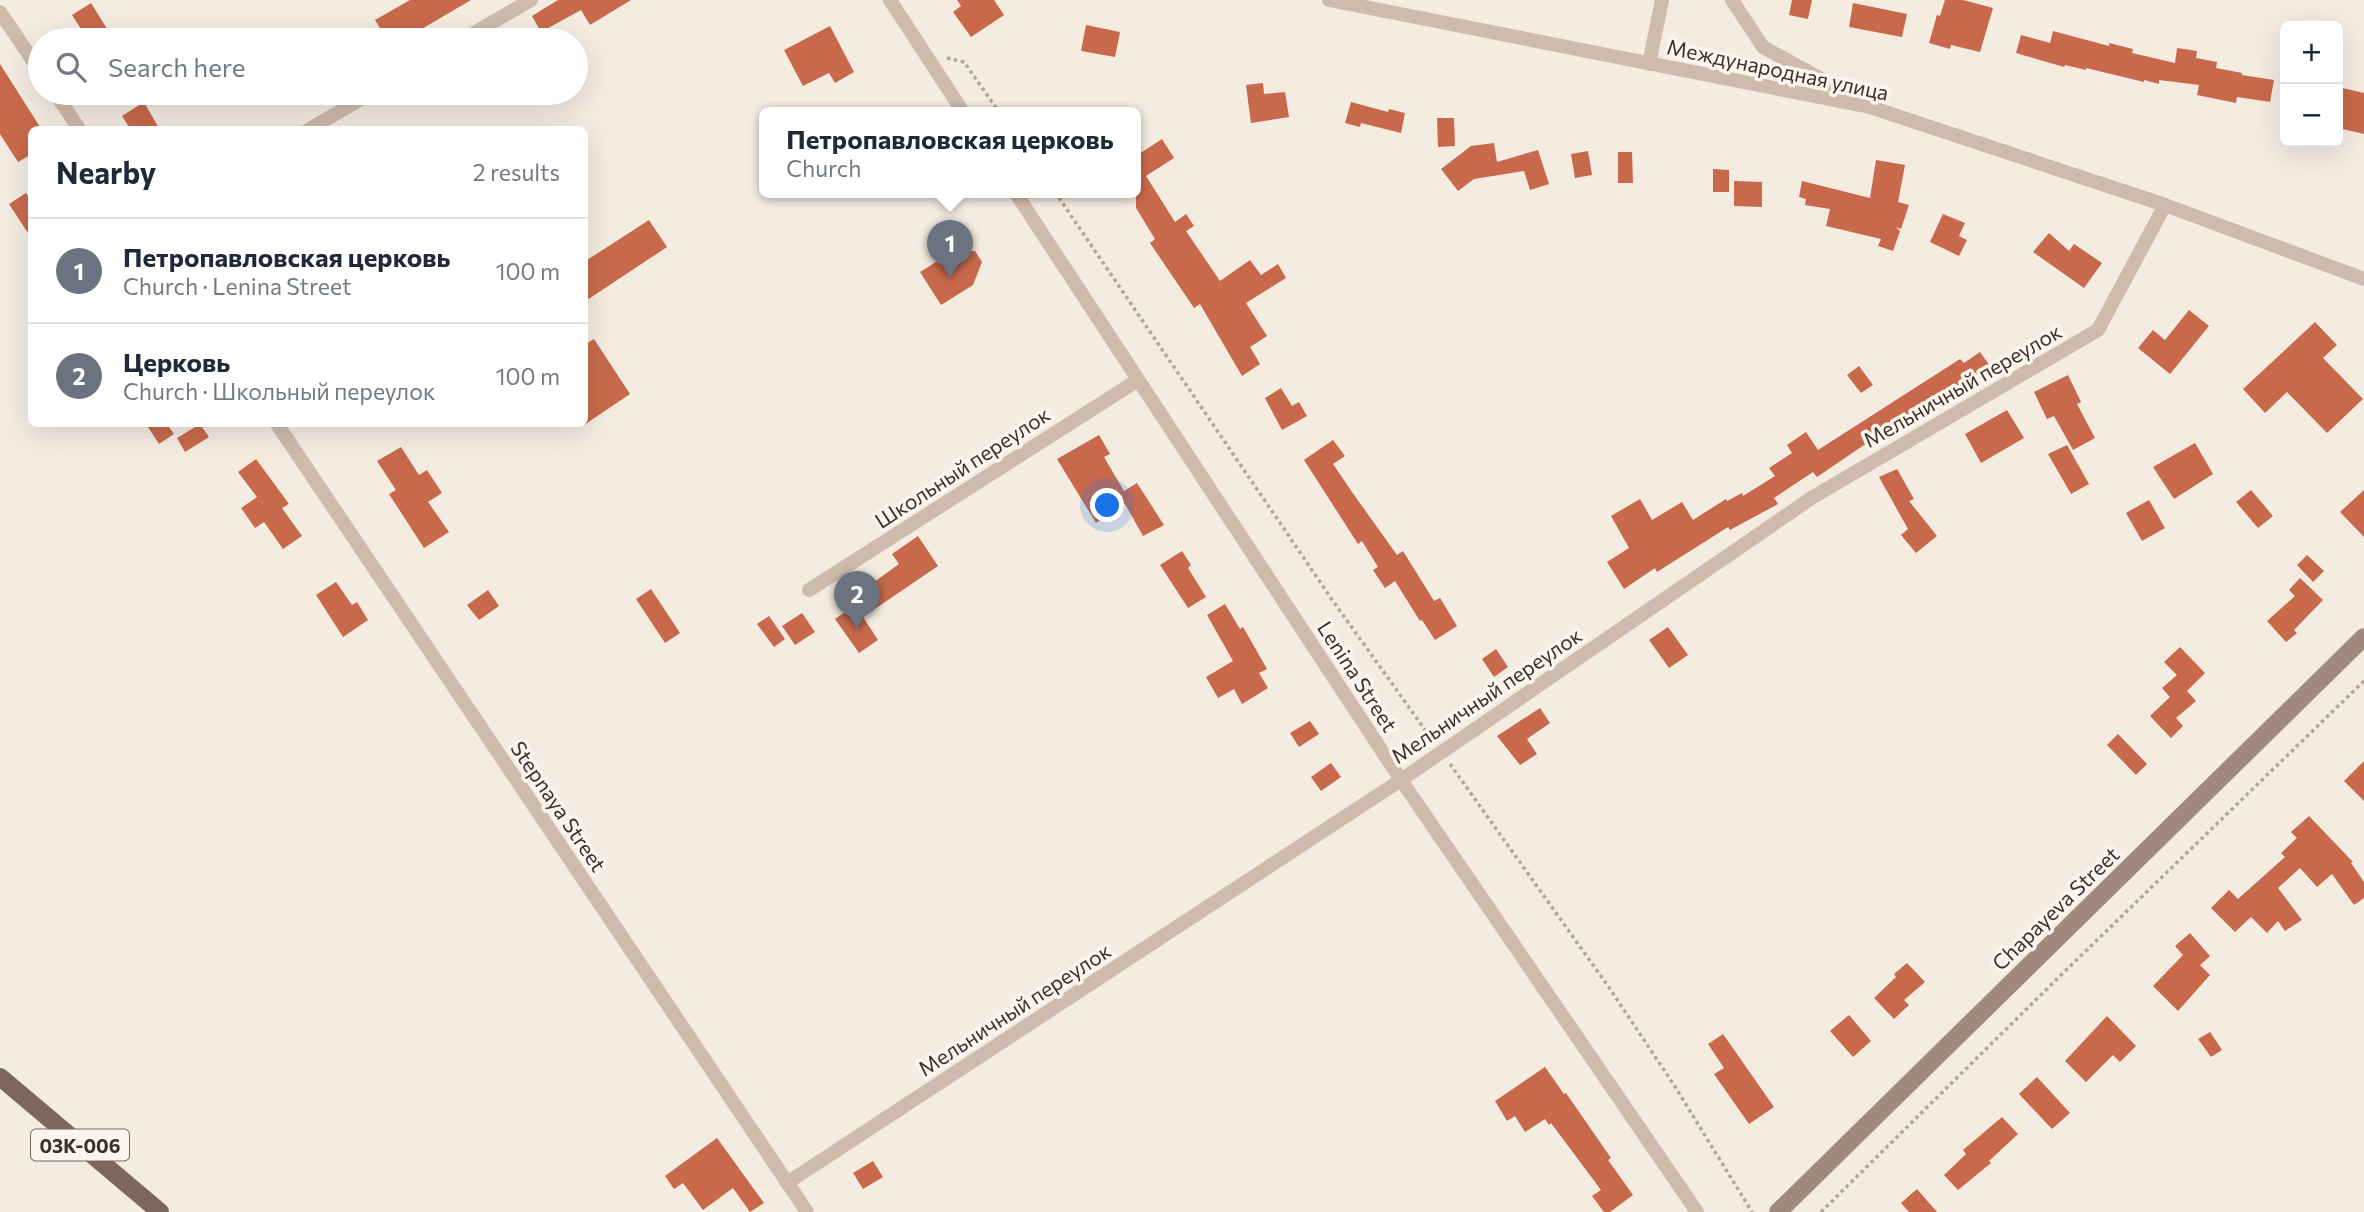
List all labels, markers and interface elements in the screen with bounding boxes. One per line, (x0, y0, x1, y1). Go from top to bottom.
map controls (2280, 21, 2343, 147)
button: + (2280, 21, 2343, 84)
search box (28, 28, 588, 105)
street label: Международная улица (1665, 33, 1891, 105)
icon: search (52, 48, 90, 86)
text: Search here (108, 51, 246, 82)
button: − (2280, 84, 2343, 147)
popup (759, 107, 1141, 198)
text: Петропавловская церковь (786, 123, 1114, 154)
text: Nearby (56, 153, 156, 190)
text: Church (786, 154, 861, 182)
text: 2 results (473, 158, 560, 186)
pin: 1 (927, 220, 973, 278)
text: Петропавловская церковь (123, 241, 451, 272)
text: 1 (74, 257, 84, 285)
text: 100 m (496, 257, 560, 285)
text: Church · Lenina Street (123, 272, 351, 300)
street label: Мельничный переулок (1858, 318, 2066, 452)
text: Церковь (123, 346, 230, 377)
text: 2 (72, 362, 86, 390)
text: 100 m (496, 362, 560, 390)
text: Church · Школьный переулок (123, 377, 435, 405)
street label: Школьный переулок (870, 401, 1054, 533)
your location (1090, 488, 1124, 522)
pin: 2 (834, 571, 880, 629)
street label: Lenina Street (1313, 616, 1403, 736)
street label: Мельничный переулок (1386, 622, 1586, 768)
street label: Stepnaya Street (506, 736, 612, 876)
street label: Chapayeva Street (1986, 841, 2124, 975)
street label: Мельничный переулок (913, 937, 1115, 1081)
road number: 03К-006 (31, 1130, 129, 1161)

